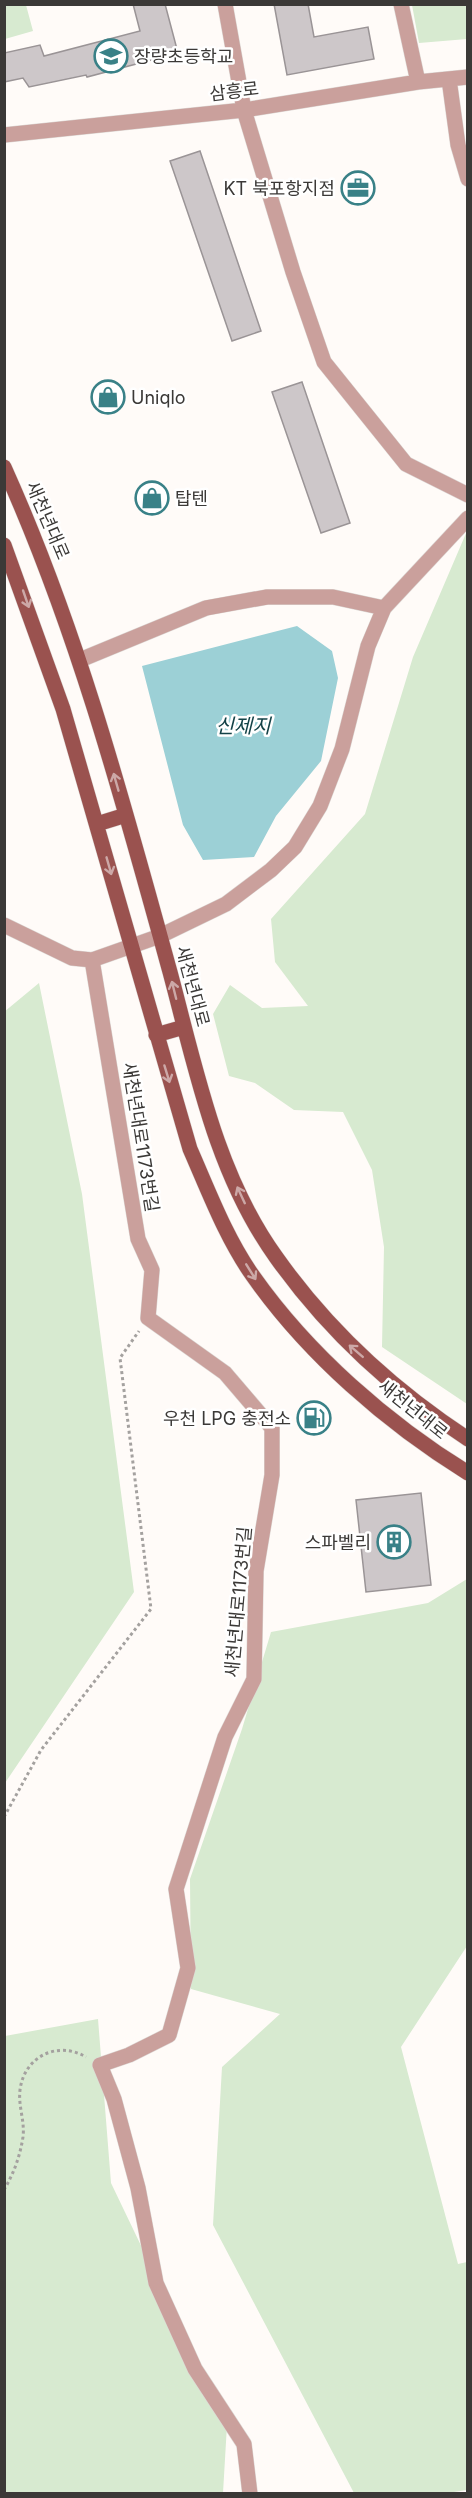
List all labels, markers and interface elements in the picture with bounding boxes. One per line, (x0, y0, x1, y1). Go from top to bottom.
school or university icon: 장량초등학교 (93, 38, 129, 74)
place label: 장량초등학교 (134, 46, 233, 67)
street label: 삼흥로 (208, 78, 260, 104)
office icon: KT 북포항지점 (340, 170, 376, 206)
place label: KT 북포항지점 (223, 178, 335, 199)
shop icon: Uniqlo (90, 379, 126, 415)
place label: Uniqlo (131, 387, 186, 408)
street label: 새천년대로 (22, 478, 74, 562)
shop icon: 탑텐 (134, 480, 170, 516)
place label: 탑텐 (175, 488, 208, 509)
one-way arrow (21, 589, 32, 608)
water label: 신제지 (215, 714, 272, 738)
one-way arrow (110, 773, 121, 792)
one-way arrow (104, 856, 115, 875)
street label: 새천년대로 (172, 943, 214, 1029)
one-way arrow (168, 980, 180, 999)
street label: 새천년대로1173번길 (119, 1061, 163, 1213)
one-way arrow (162, 1064, 173, 1083)
one-way arrow (235, 1186, 247, 1204)
one-way arrow (245, 1263, 257, 1279)
one-way arrow (349, 1344, 364, 1358)
street label: 새천년대로 (374, 1375, 452, 1443)
fuel station icon: 우천 LPG 충전소 (296, 1400, 332, 1436)
place label: 우천 LPG 충전소 (163, 1408, 291, 1429)
building icon: 스파벨리 (376, 1524, 412, 1560)
street label: 새천년대로1173번길 (221, 1526, 255, 1678)
place label: 스파벨리 (305, 1532, 371, 1553)

